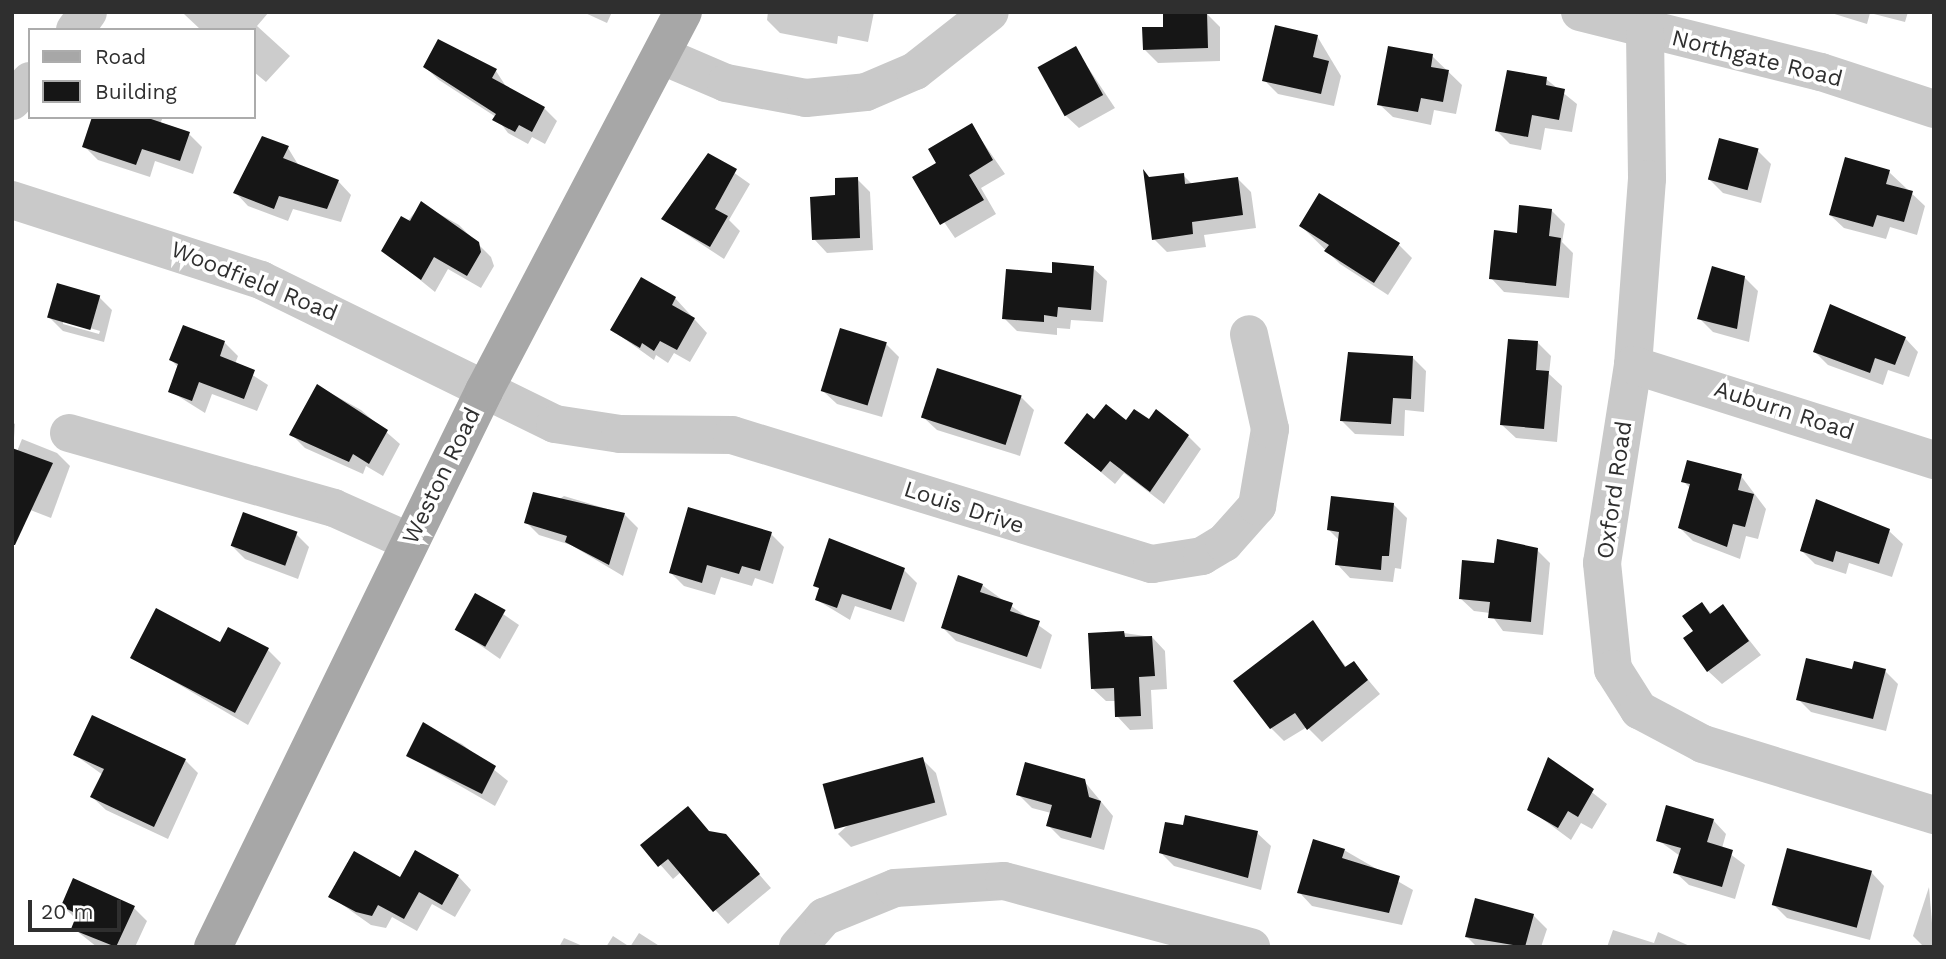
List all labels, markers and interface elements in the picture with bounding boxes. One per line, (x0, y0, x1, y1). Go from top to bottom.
street label: Northgate Road (1669, 24, 1845, 94)
legend (28, 28, 256, 119)
text: Road (95, 44, 146, 69)
text: Building (95, 79, 177, 104)
street label: Woodfield Road (167, 236, 341, 328)
street label: Auburn Road (1711, 375, 1857, 447)
street label: Weston Road (397, 403, 487, 549)
street label: Oxford Road (1592, 419, 1638, 561)
street label: Louis Drive (900, 476, 1028, 540)
scale bar (32, 886, 124, 930)
text: 20 m (41, 899, 93, 924)

